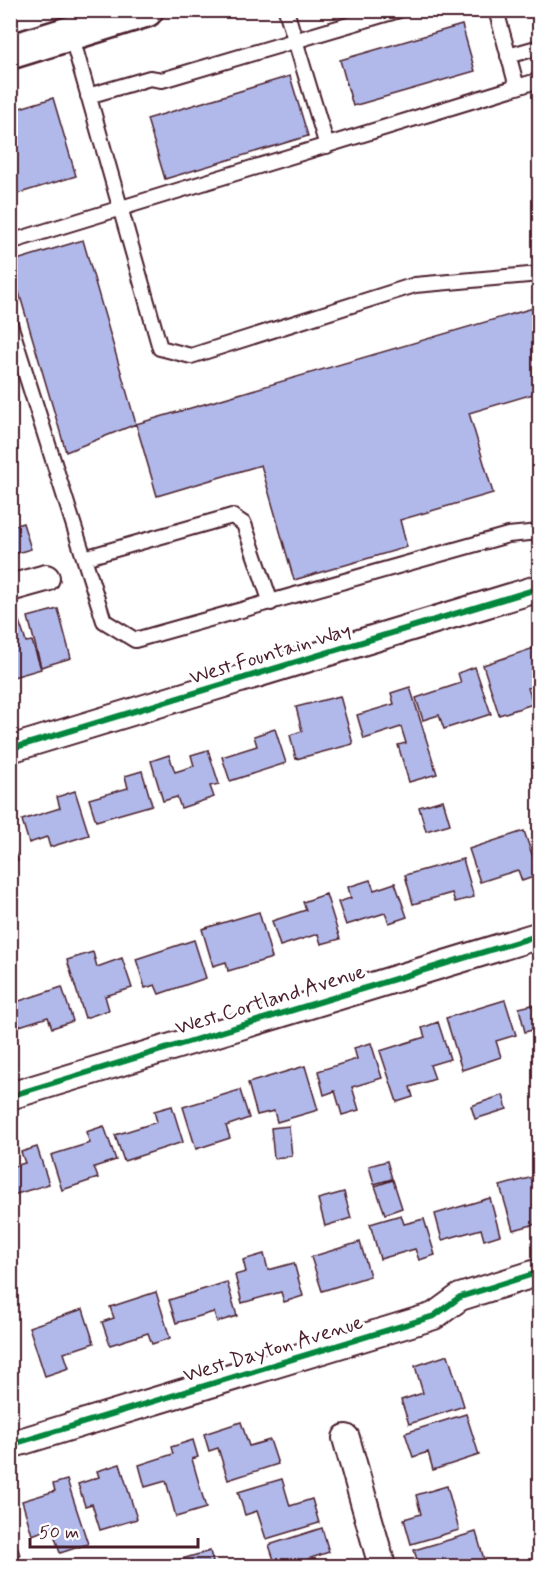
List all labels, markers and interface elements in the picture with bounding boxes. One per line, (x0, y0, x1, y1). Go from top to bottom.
street label: West Fountain Way (186, 616, 354, 692)
street label: West Cortland Avenue (172, 958, 369, 1042)
street label: West Dayton Avenue (180, 1308, 367, 1390)
scale bar (30, 1511, 198, 1549)
text: 50 m (39, 1521, 79, 1545)

